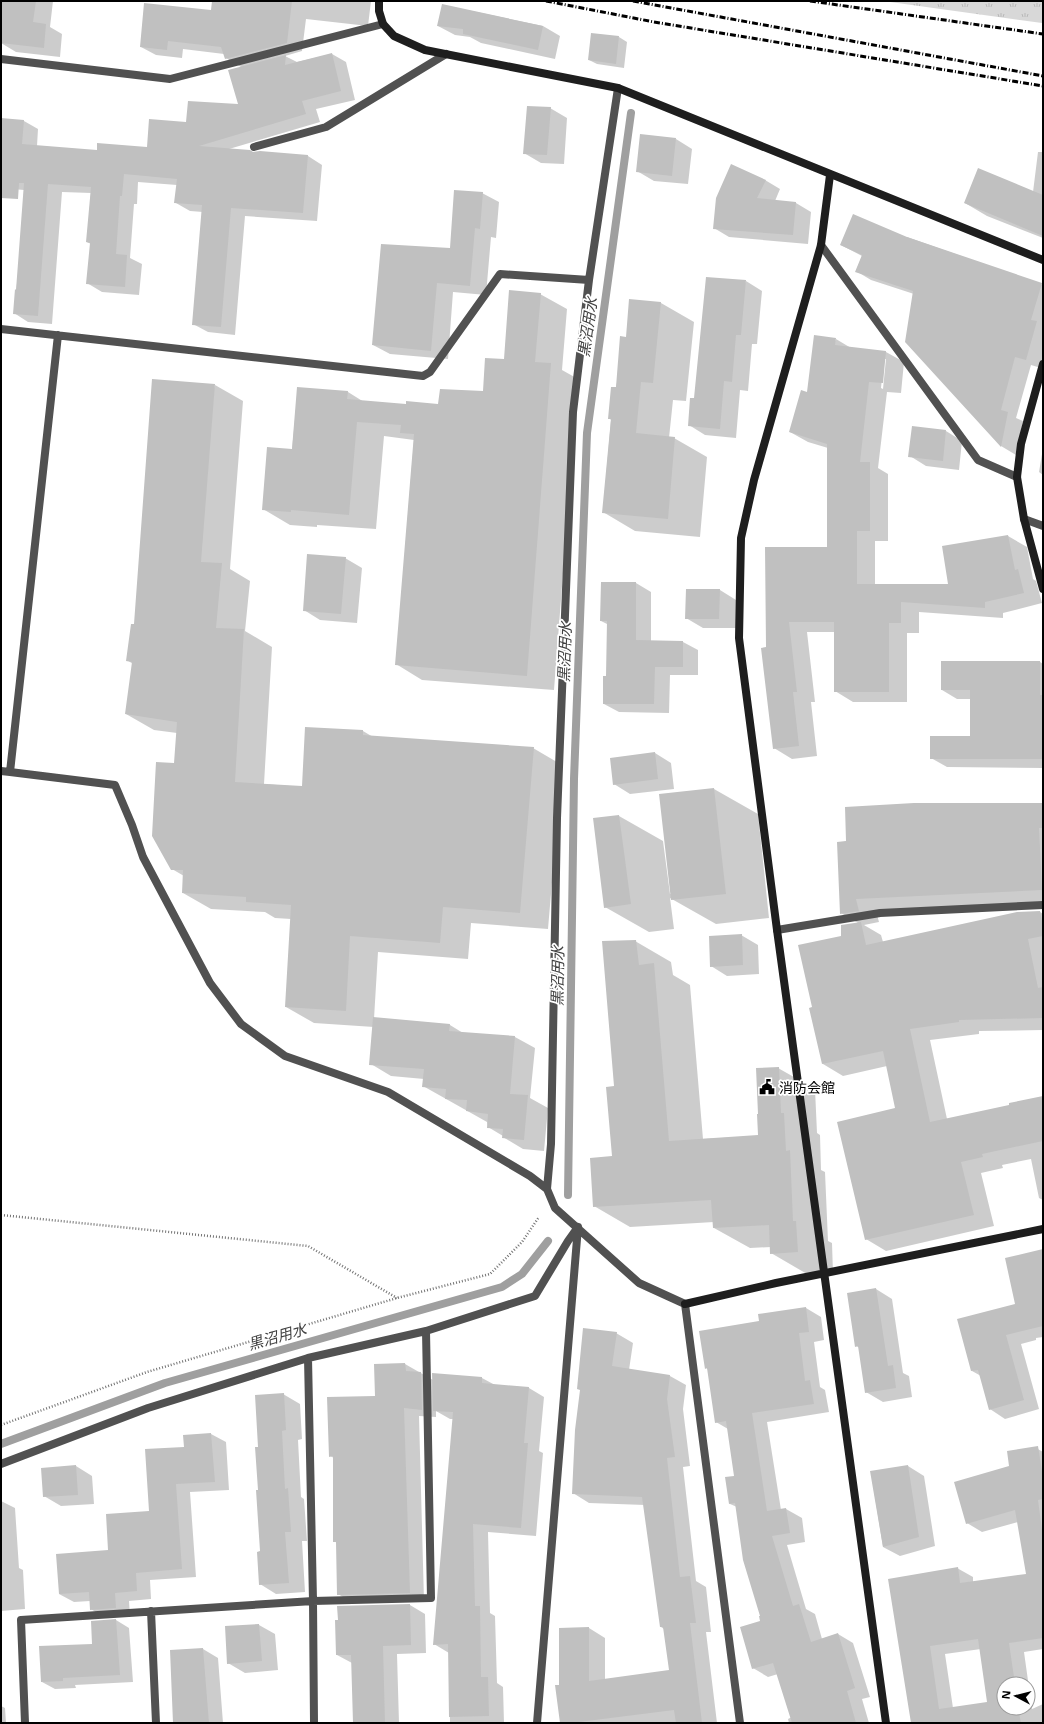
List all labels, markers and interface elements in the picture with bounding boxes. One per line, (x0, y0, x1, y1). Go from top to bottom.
water label: 黒沼用水 (573, 294, 601, 358)
water label: 黒沼用水 (553, 620, 575, 682)
water label: 黒沼用水 (546, 944, 568, 1006)
public building icon: 消防会館 (758, 1078, 776, 1096)
place label: 消防会館 (779, 1078, 835, 1097)
water label: 黒沼用水 (245, 1318, 311, 1354)
north arrow (996, 1676, 1036, 1716)
text: N (998, 1689, 1014, 1700)

